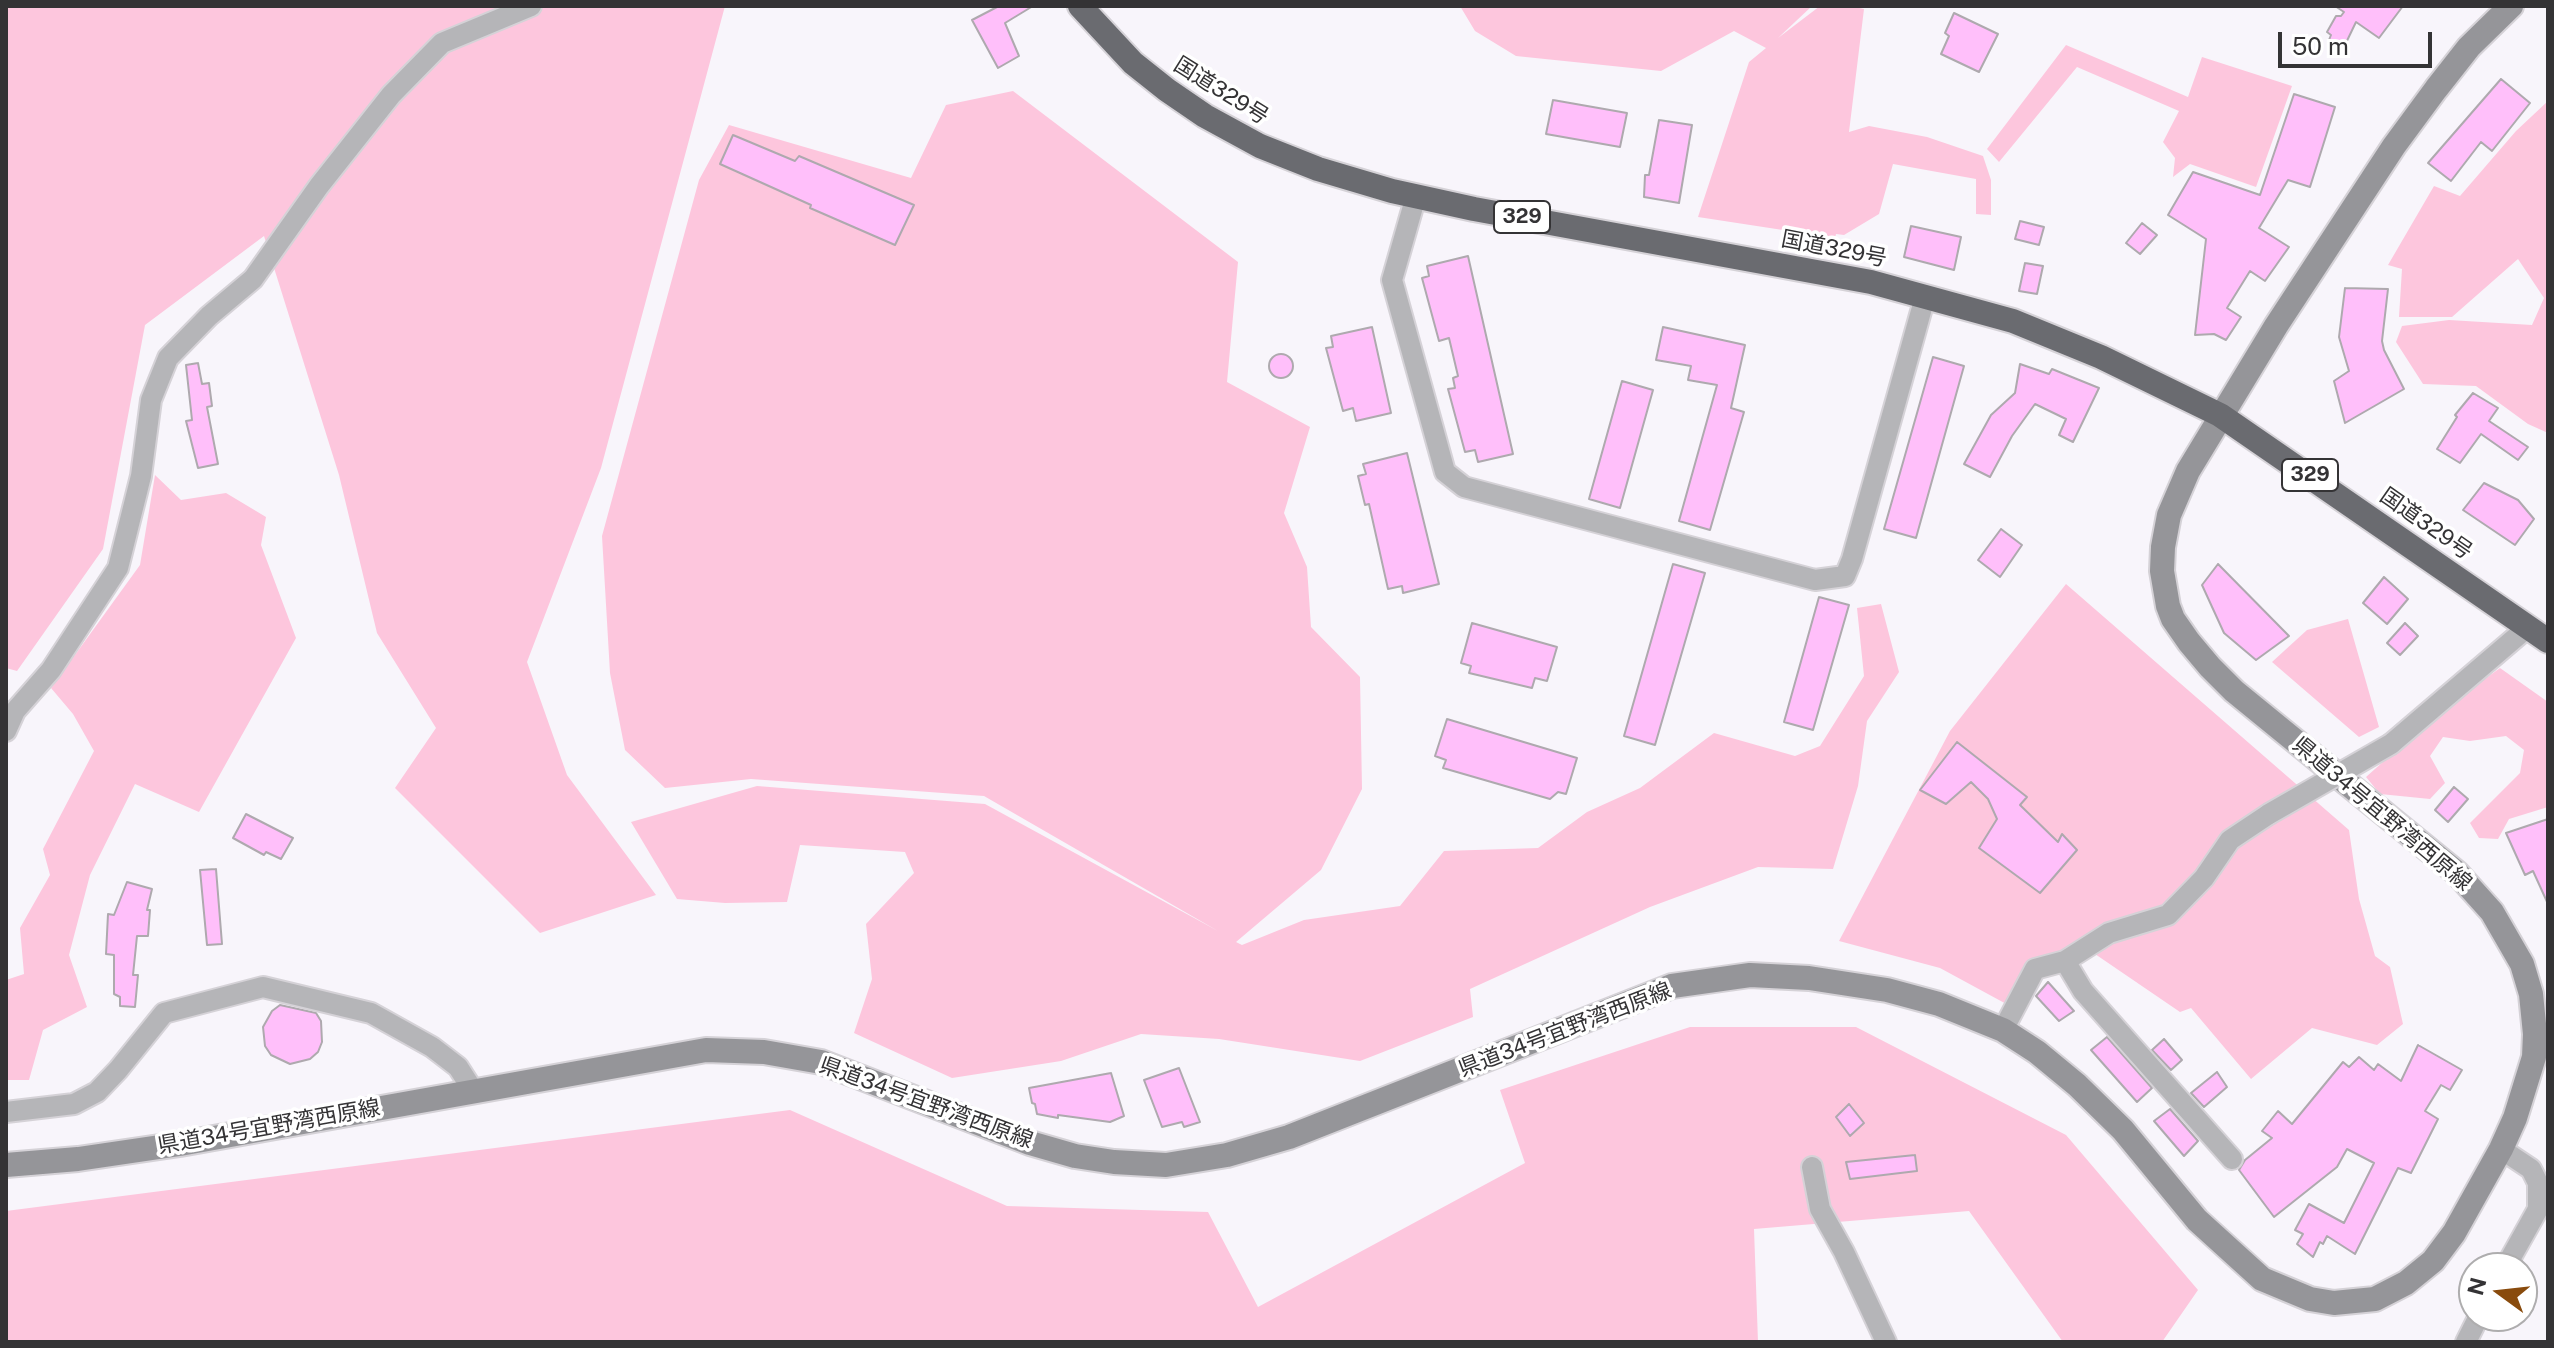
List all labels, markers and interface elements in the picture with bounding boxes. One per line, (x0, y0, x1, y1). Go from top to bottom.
scale bar (2282, 16, 2436, 66)
text: 50 m (2292, 32, 2349, 60)
street label: 国道329号 (1169, 52, 1273, 130)
road number: 329 (1494, 201, 1550, 233)
street label: 国道329号 (1779, 226, 1889, 272)
road number: 329 (2282, 459, 2338, 491)
street label: 国道329号 (2375, 483, 2477, 565)
street label: 県道34号宜野湾西原線 (2287, 731, 2477, 897)
street label: 県道34号宜野湾西原線 (1455, 977, 1675, 1083)
street label: 県道34号宜野湾西原線 (815, 1052, 1037, 1154)
street label: 県道34号宜野湾西原線 (156, 1094, 382, 1160)
north arrow (2458, 1252, 2538, 1332)
text: N (2462, 1275, 2492, 1298)

